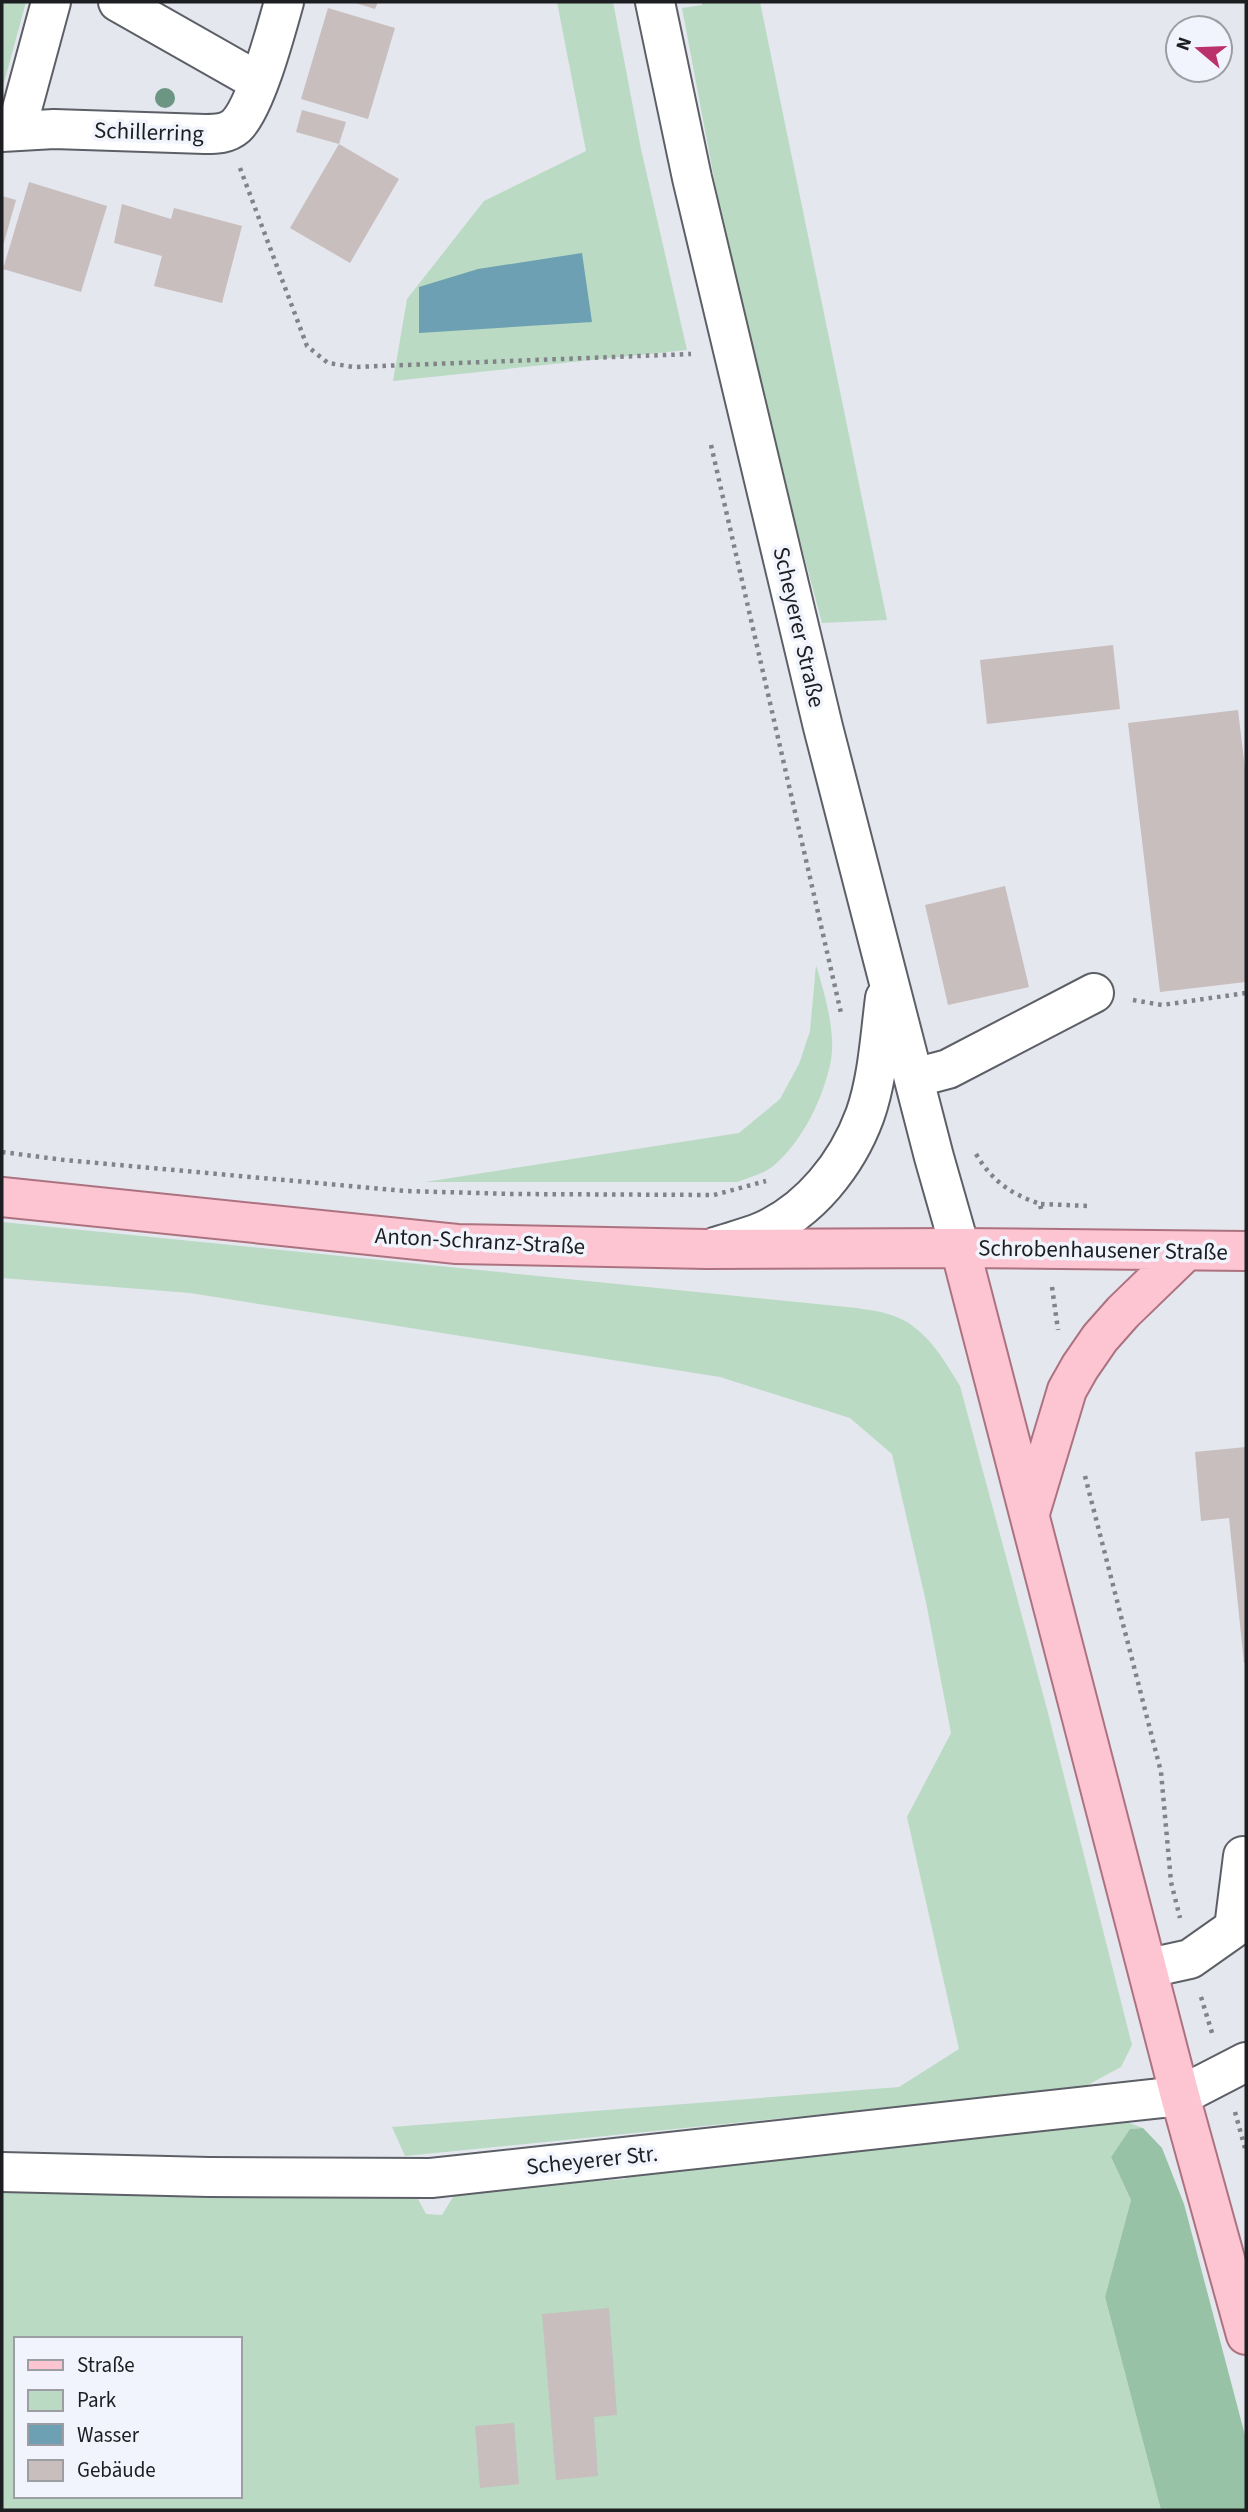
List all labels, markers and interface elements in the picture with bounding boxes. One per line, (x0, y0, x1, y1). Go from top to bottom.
north arrow (1164, 14, 1234, 84)
text: N (1170, 34, 1199, 54)
street label: Schillerring (94, 114, 205, 150)
street label: Scheyerer Straße (764, 543, 834, 711)
street label: Anton-Schranz-Straße (374, 1219, 586, 1263)
street label: Schrobenhausener Straße (978, 1231, 1228, 1269)
street label: Scheyerer Str. (524, 2137, 660, 2183)
legend (14, 2337, 242, 2498)
text: Straße (77, 2350, 135, 2380)
text: Park (77, 2385, 117, 2415)
text: Wasser (77, 2420, 140, 2450)
text: Gebäude (77, 2455, 156, 2485)

